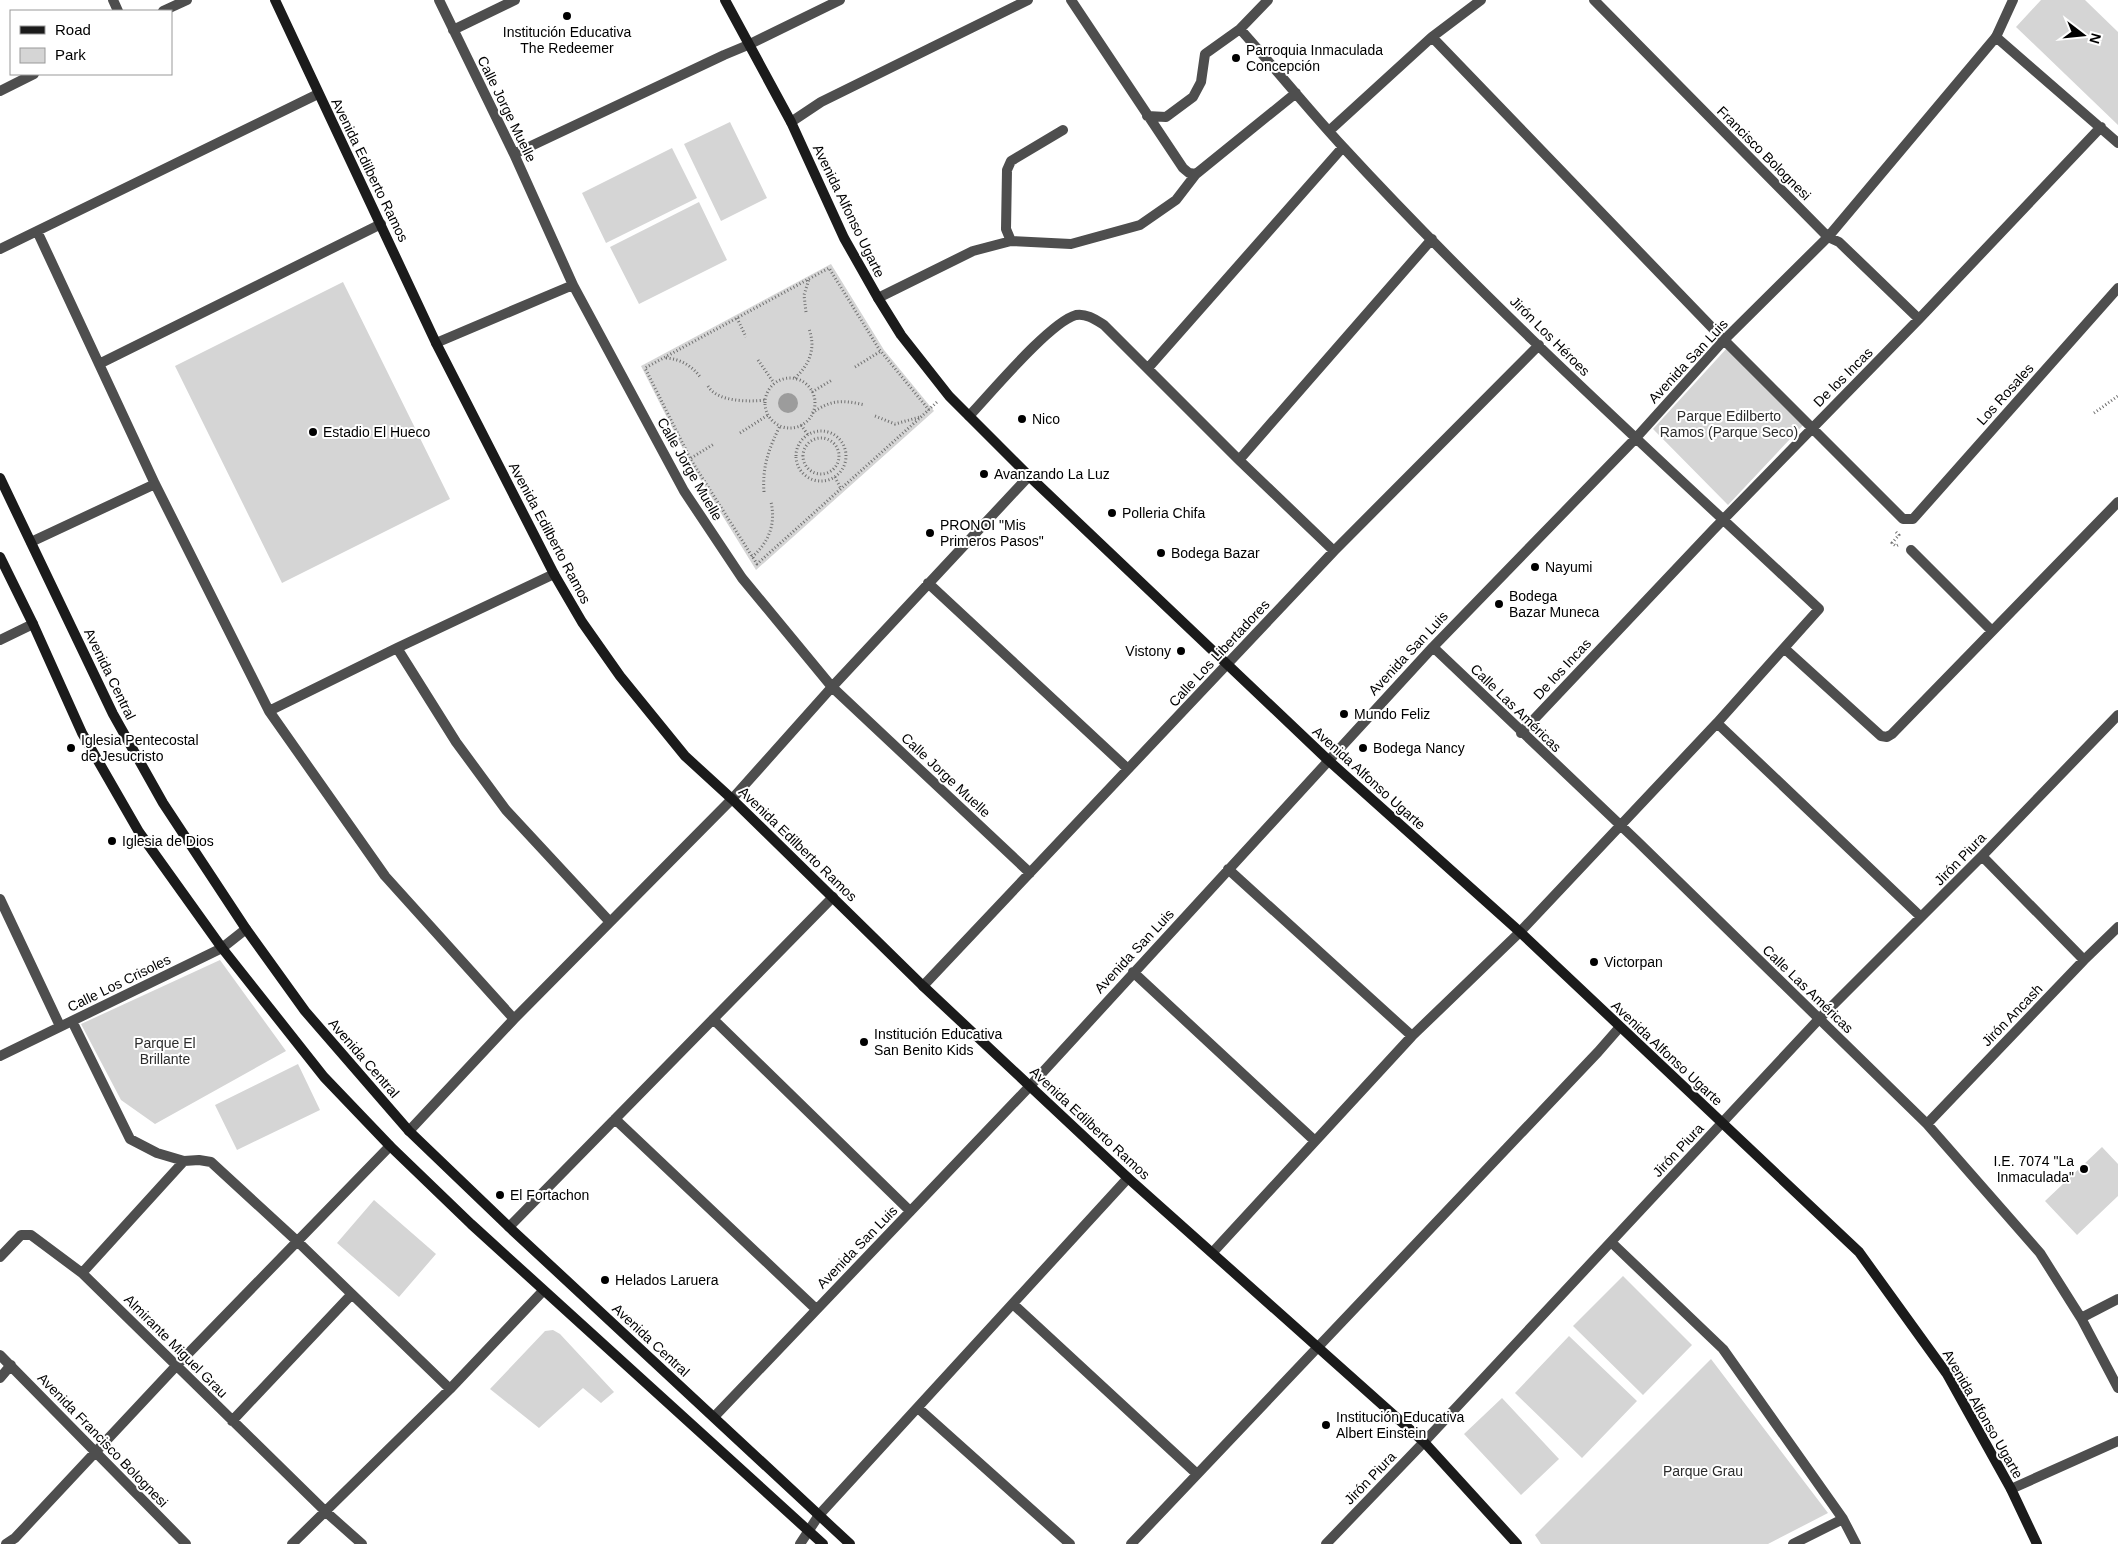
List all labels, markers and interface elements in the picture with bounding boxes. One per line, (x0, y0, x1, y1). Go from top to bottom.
legend (10, 10, 172, 75)
marker: Institución Educativa The Redeemer (561, 10, 573, 22)
north arrow (2058, 10, 2108, 60)
text: Road (55, 21, 91, 38)
place label: Institución Educativa The Redeemer (503, 24, 631, 56)
text: N (2086, 32, 2105, 46)
place label: Parroquia Inmaculada Concepción (1246, 42, 1383, 74)
text: Park (55, 46, 86, 63)
marker: Parroquia Inmaculada Concepción (1230, 52, 1242, 64)
street label: Calle Jorge Muelle (474, 53, 540, 165)
street label: Avenida Edilberto Ramos (328, 96, 412, 244)
street label: Francisco Bolognesi (1714, 103, 1814, 203)
street label: Avenida Alfonso Ugarte (810, 142, 888, 280)
street label: Jirón Los Héroes (1507, 293, 1593, 379)
street label: Avenida San Luis (1645, 316, 1731, 406)
street label: De los Incas (1810, 344, 1876, 410)
street label: Los Rosales (1973, 360, 2037, 428)
park label: Parque Edilberto Ramos (Parque Seco) (1660, 408, 1798, 440)
place label: Nico (1032, 411, 1060, 427)
marker: Nico (1016, 413, 1028, 425)
street label: Calle Jorge Muelle (654, 415, 726, 523)
place label: Estadio El Hueco (323, 424, 431, 440)
marker: Estadio El Hueco (307, 426, 319, 438)
street label: Avenida Edilberto Ramos (506, 460, 594, 606)
place label: Avanzando La Luz (994, 466, 1110, 482)
marker: Avanzando La Luz (978, 468, 990, 480)
place label: Polleria Chifa (1122, 505, 1205, 521)
marker: Polleria Chifa (1106, 507, 1118, 519)
place label: PRONOI "Mis Primeros Pasos" (940, 517, 1044, 549)
marker: PRONOI "Mis Primeros Pasos" (924, 527, 936, 539)
place label: Bodega Bazar (1171, 545, 1260, 561)
marker: Bodega Bazar (1155, 547, 1167, 559)
place label: Nayumi (1545, 559, 1592, 575)
marker: Nayumi (1529, 561, 1541, 573)
place label: Bodega Bazar Muneca (1509, 588, 1599, 620)
street label: Calle Los Libertadores (1165, 596, 1273, 710)
marker: Bodega Bazar Muneca (1493, 598, 1505, 610)
street label: Avenida San Luis (1365, 608, 1451, 698)
street label: Avenida Central (81, 626, 139, 722)
street label: De los Incas (1530, 635, 1594, 703)
place label: Vistony (1125, 643, 1171, 659)
marker: Vistony (1175, 645, 1187, 657)
street label: Calle Las Américas (1467, 661, 1565, 755)
place label: Mundo Feliz (1354, 706, 1430, 722)
marker: Mundo Feliz (1338, 708, 1350, 720)
street label: Avenida Alfonso Ugarte (1309, 723, 1429, 833)
street label: Calle Jorge Muelle (898, 730, 994, 821)
place label: Iglesia Pentecostal de Jesucristo (81, 732, 199, 764)
place label: Bodega Nancy (1373, 740, 1465, 756)
marker: Iglesia Pentecostal de Jesucristo (65, 742, 77, 754)
marker: Bodega Nancy (1357, 742, 1369, 754)
street label: Avenida Edilberto Ramos (736, 783, 860, 905)
street label: Jirón Piura (1931, 829, 1989, 889)
place label: Iglesia de Dios (122, 833, 214, 849)
marker: Iglesia de Dios (106, 835, 118, 847)
street label: Avenida San Luis (1091, 906, 1177, 996)
street label: Calle Las Américas (1759, 942, 1857, 1036)
street label: Calle Los Crisoles (65, 951, 173, 1015)
place label: Victorpan (1604, 954, 1663, 970)
marker: Victorpan (1588, 956, 1600, 968)
street label: Jirón Ancash (1978, 981, 2046, 1049)
street label: Avenida Alfonso Ugarte (1608, 997, 1726, 1109)
street label: Avenida Central (325, 1015, 403, 1101)
place label: Institución Educativa San Benito Kids (874, 1026, 1003, 1058)
park label: Parque El Brillante (134, 1035, 196, 1067)
marker: Institución Educativa San Benito Kids (858, 1036, 870, 1048)
street label: Avenida Edilberto Ramos (1027, 1063, 1153, 1183)
street label: Jirón Piura (1649, 1120, 1707, 1180)
place label: I.E. 7074 "La Inmaculada" (1994, 1153, 2074, 1185)
marker: I.E. 7074 "La Inmaculada" (2078, 1163, 2090, 1175)
place label: El Fortachon (510, 1187, 589, 1203)
marker: El Fortachon (494, 1189, 506, 1201)
street label: Avenida San Luis (813, 1202, 901, 1292)
place label: Helados Laruera (615, 1272, 719, 1288)
marker: Helados Laruera (599, 1274, 611, 1286)
street label: Almirante Miguel Grau (121, 1291, 231, 1401)
street label: Avenida Central (609, 1300, 693, 1380)
street label: Avenida Alfonso Ugarte (1940, 1347, 2027, 1481)
street label: Avenida Francisco Bolognesi (35, 1370, 171, 1510)
place label: Institución Educativa Albert Einstein (1336, 1409, 1465, 1441)
marker: Institución Educativa Albert Einstein (1320, 1419, 1332, 1431)
street label: Jirón Piura (1341, 1448, 1399, 1508)
park label: Parque Grau (1663, 1463, 1743, 1479)

